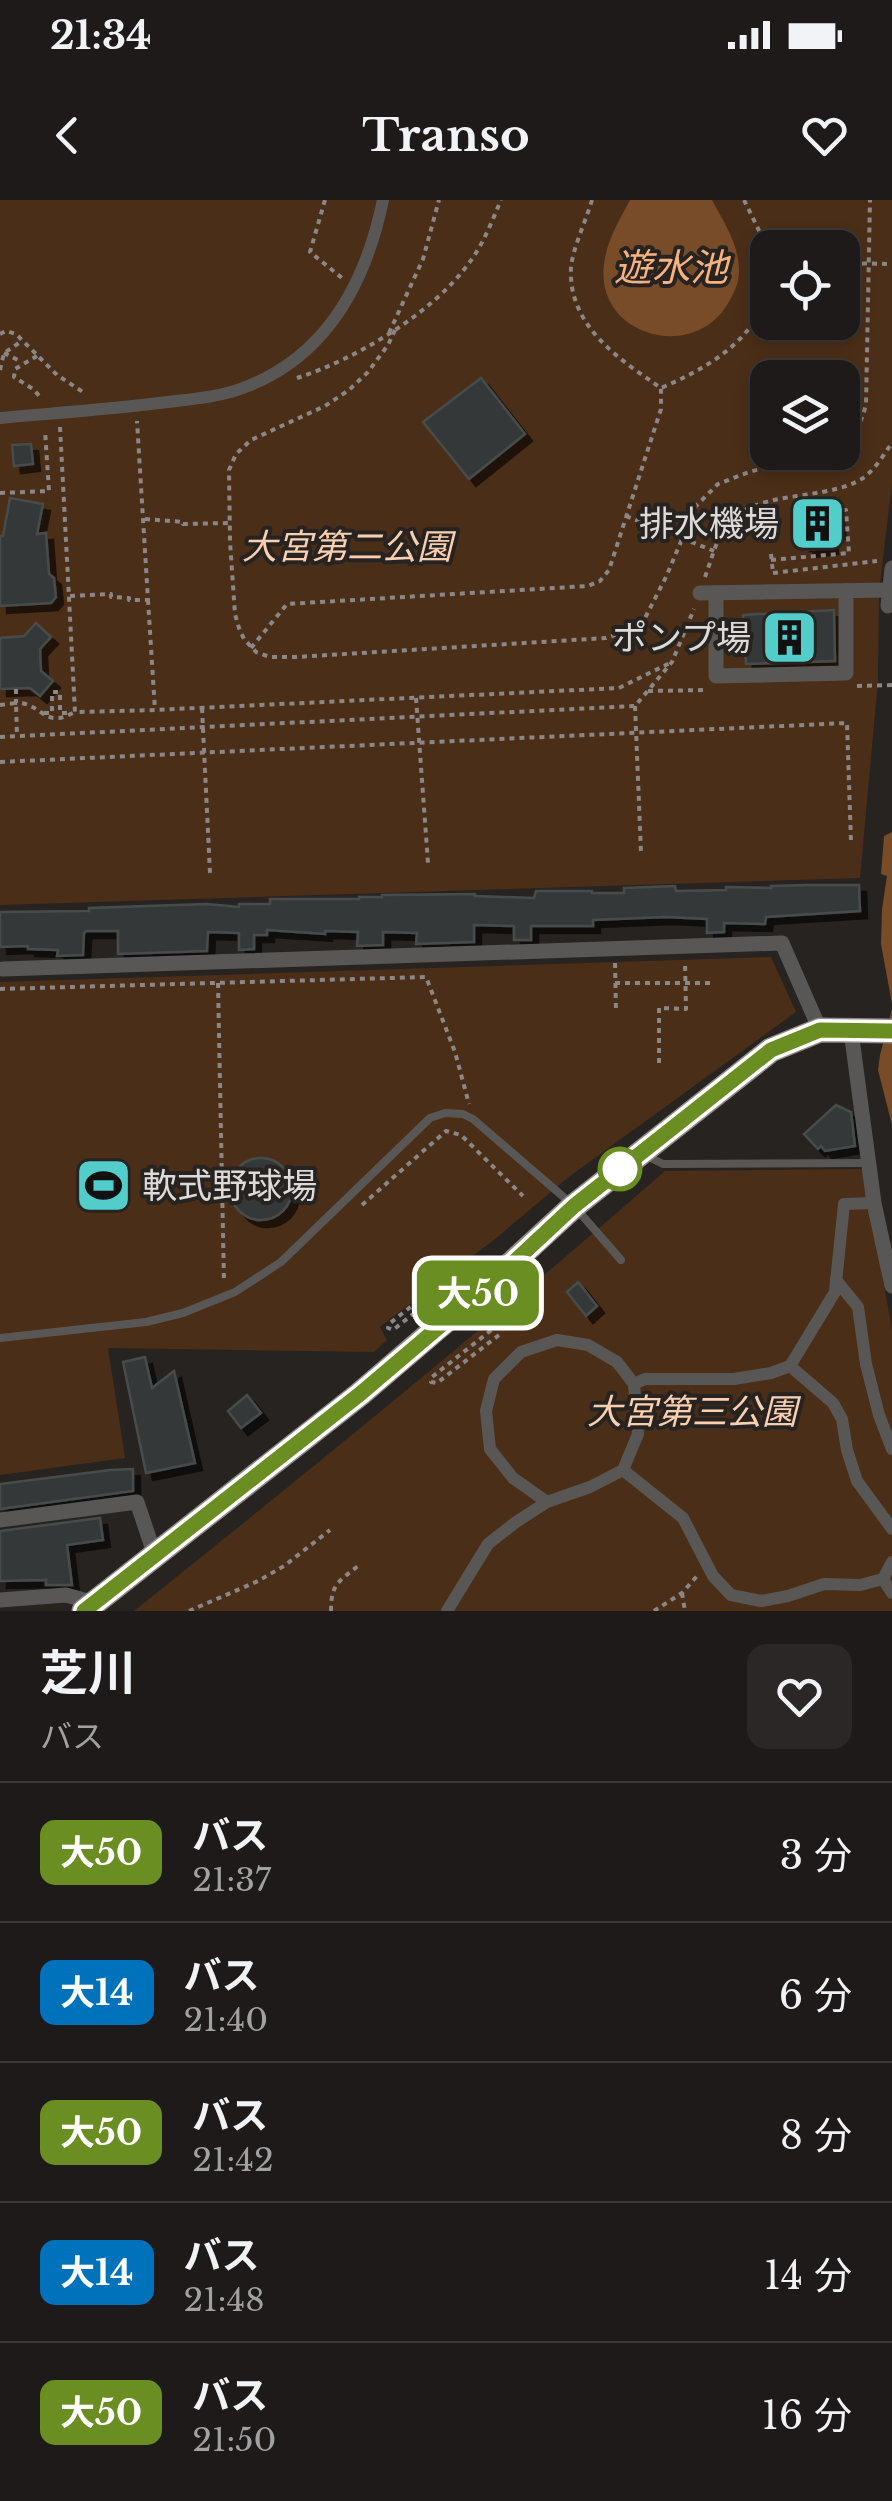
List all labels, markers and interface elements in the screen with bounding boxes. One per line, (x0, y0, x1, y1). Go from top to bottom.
text: 21:34 (50, 12, 152, 59)
text: Transo (362, 107, 530, 163)
icon: back (40, 108, 95, 163)
icon: heart (797, 108, 852, 163)
map controls (750, 230, 860, 470)
button: locate (750, 230, 860, 340)
water label: 遊水池 (614, 244, 732, 291)
button: layers (750, 360, 860, 470)
building icon: 排水機場 (788, 494, 848, 554)
place label: 排水機場 (639, 502, 779, 545)
park label: 大宮第二公園 (242, 525, 457, 568)
building icon: ポンプ場 (760, 608, 820, 668)
place label: ポンプ場 (612, 616, 751, 659)
unlabelled marker (599, 1148, 641, 1190)
sports icon: 軟式野球場 (73, 1156, 133, 1216)
place label: 軟式野球場 (142, 1164, 317, 1207)
line badge: 大50 (420, 1260, 536, 1326)
text: 大50 (437, 1272, 519, 1315)
park label: 大宮第三公園 (587, 1390, 802, 1433)
text: 芝川 (40, 1643, 136, 1703)
button: heart (747, 1644, 852, 1749)
text: バス (40, 1717, 104, 1757)
text: バス (192, 1812, 268, 1859)
text: 大50 (60, 1831, 142, 1874)
text: 3 分 (780, 1832, 852, 1879)
text: 21:37 (192, 1860, 271, 1900)
text: バス (184, 1952, 260, 1999)
text: 大14 (60, 1971, 134, 2014)
text: 6 分 (779, 1972, 852, 2019)
text: 21:40 (184, 2000, 268, 2040)
text: バス (192, 2092, 268, 2139)
text: 大50 (60, 2111, 142, 2154)
text: 8 分 (780, 2112, 852, 2159)
text: 21:42 (192, 2140, 274, 2180)
text: バス (184, 2232, 260, 2279)
text: 大14 (60, 2251, 134, 2294)
text: 14 分 (764, 2252, 852, 2299)
text: 21:48 (184, 2280, 265, 2320)
text: バス (192, 2372, 268, 2419)
text: 大50 (60, 2391, 142, 2434)
text: 16 分 (762, 2392, 852, 2439)
text: 21:50 (192, 2420, 276, 2460)

